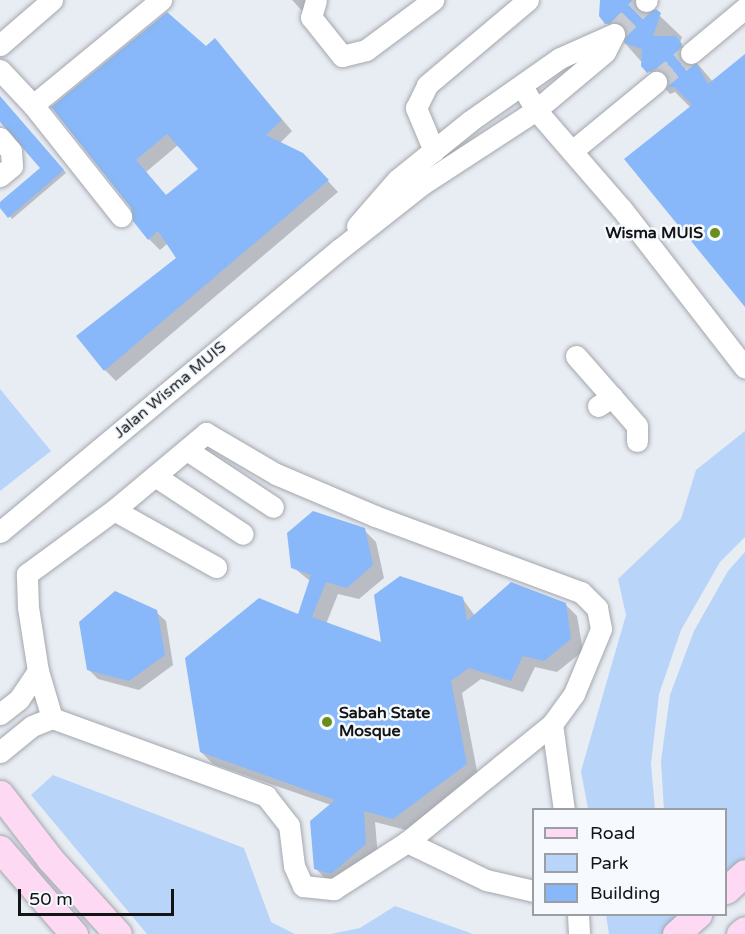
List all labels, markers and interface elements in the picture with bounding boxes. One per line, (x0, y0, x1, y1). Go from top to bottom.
place label: Wisma MUIS (605, 223, 703, 243)
marker: Wisma MUIS (708, 226, 722, 240)
street label: Jalan Wisma MUIS (110, 337, 230, 443)
place label: Sabah State Mosque (339, 703, 430, 741)
marker: Sabah State Mosque (320, 715, 334, 729)
legend (532, 808, 727, 916)
text: Road (590, 822, 635, 844)
text: Park (590, 852, 628, 874)
scale bar (21, 877, 177, 915)
text: Building (590, 882, 660, 904)
text: 50 m (29, 888, 73, 910)

